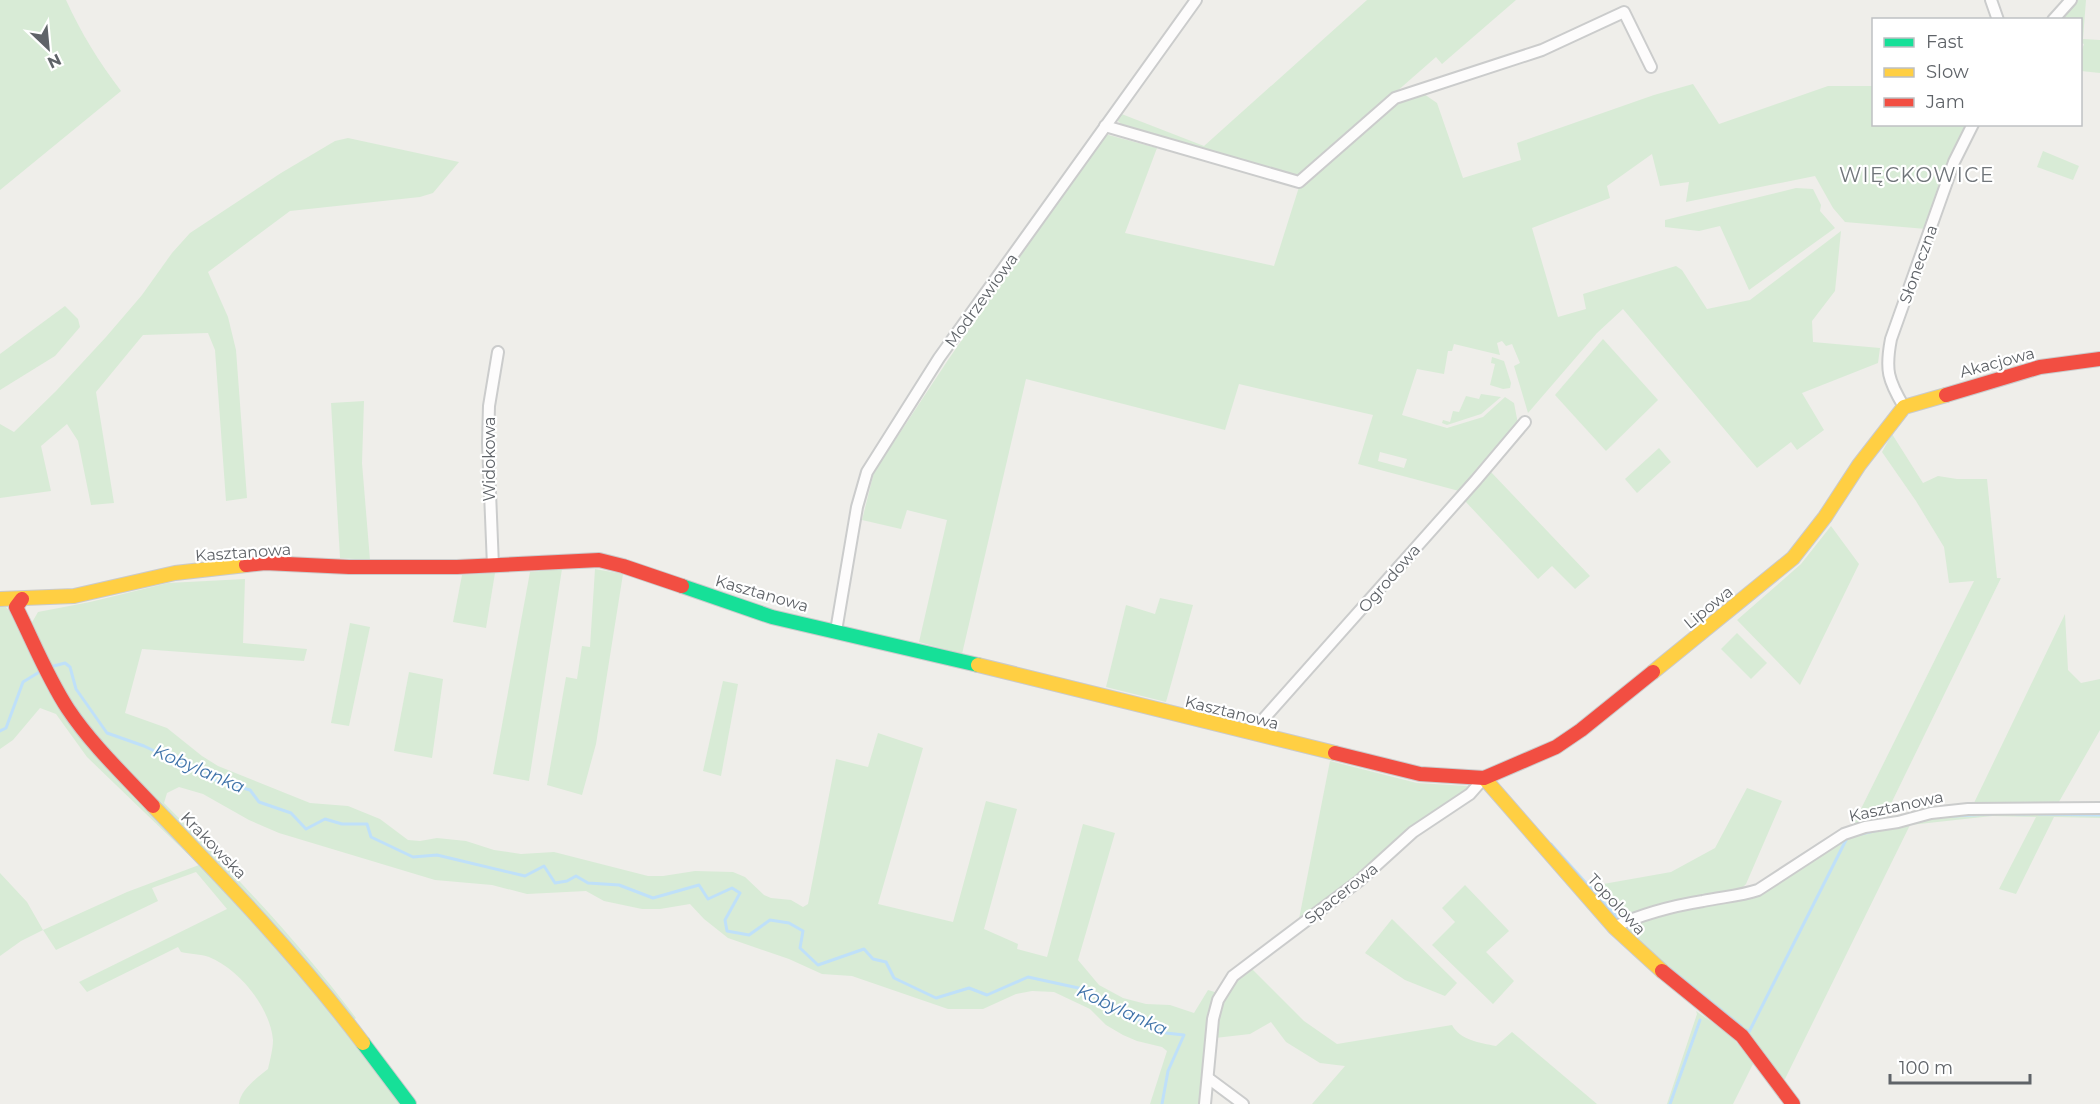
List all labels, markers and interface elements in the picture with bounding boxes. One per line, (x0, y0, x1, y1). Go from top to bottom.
north arrow (18, 18, 78, 78)
legend (1872, 18, 2082, 126)
text: Fast (1926, 31, 1964, 53)
text: N (44, 50, 64, 72)
text: Slow (1926, 61, 1969, 83)
text: Jam (1925, 91, 1965, 113)
district label: WIĘCKOWICE (1839, 163, 1995, 187)
street label: Słoneczna (1895, 222, 1941, 306)
street label: Modrzewiowa (941, 250, 1022, 351)
street label: Akacjowa (1958, 343, 2037, 382)
street label: Widokowa (480, 417, 499, 501)
street label: Kasztanowa (194, 540, 292, 565)
street label: Ogrodowa (1354, 540, 1424, 616)
street label: Kasztanowa (713, 571, 811, 616)
street label: Lipowa (1680, 582, 1737, 633)
street label: Kasztanowa (1183, 692, 1281, 733)
water label: Kobylanka (150, 740, 248, 798)
street label: Kasztanowa (1847, 787, 1945, 826)
street label: Krakowska (177, 808, 250, 883)
street label: Spacerowa (1301, 859, 1382, 928)
street label: Topolowa (1584, 870, 1650, 939)
water label: Kobylanka (1073, 980, 1171, 1040)
scale bar (1890, 1047, 2030, 1085)
text: 100 m (1899, 1057, 1953, 1079)

